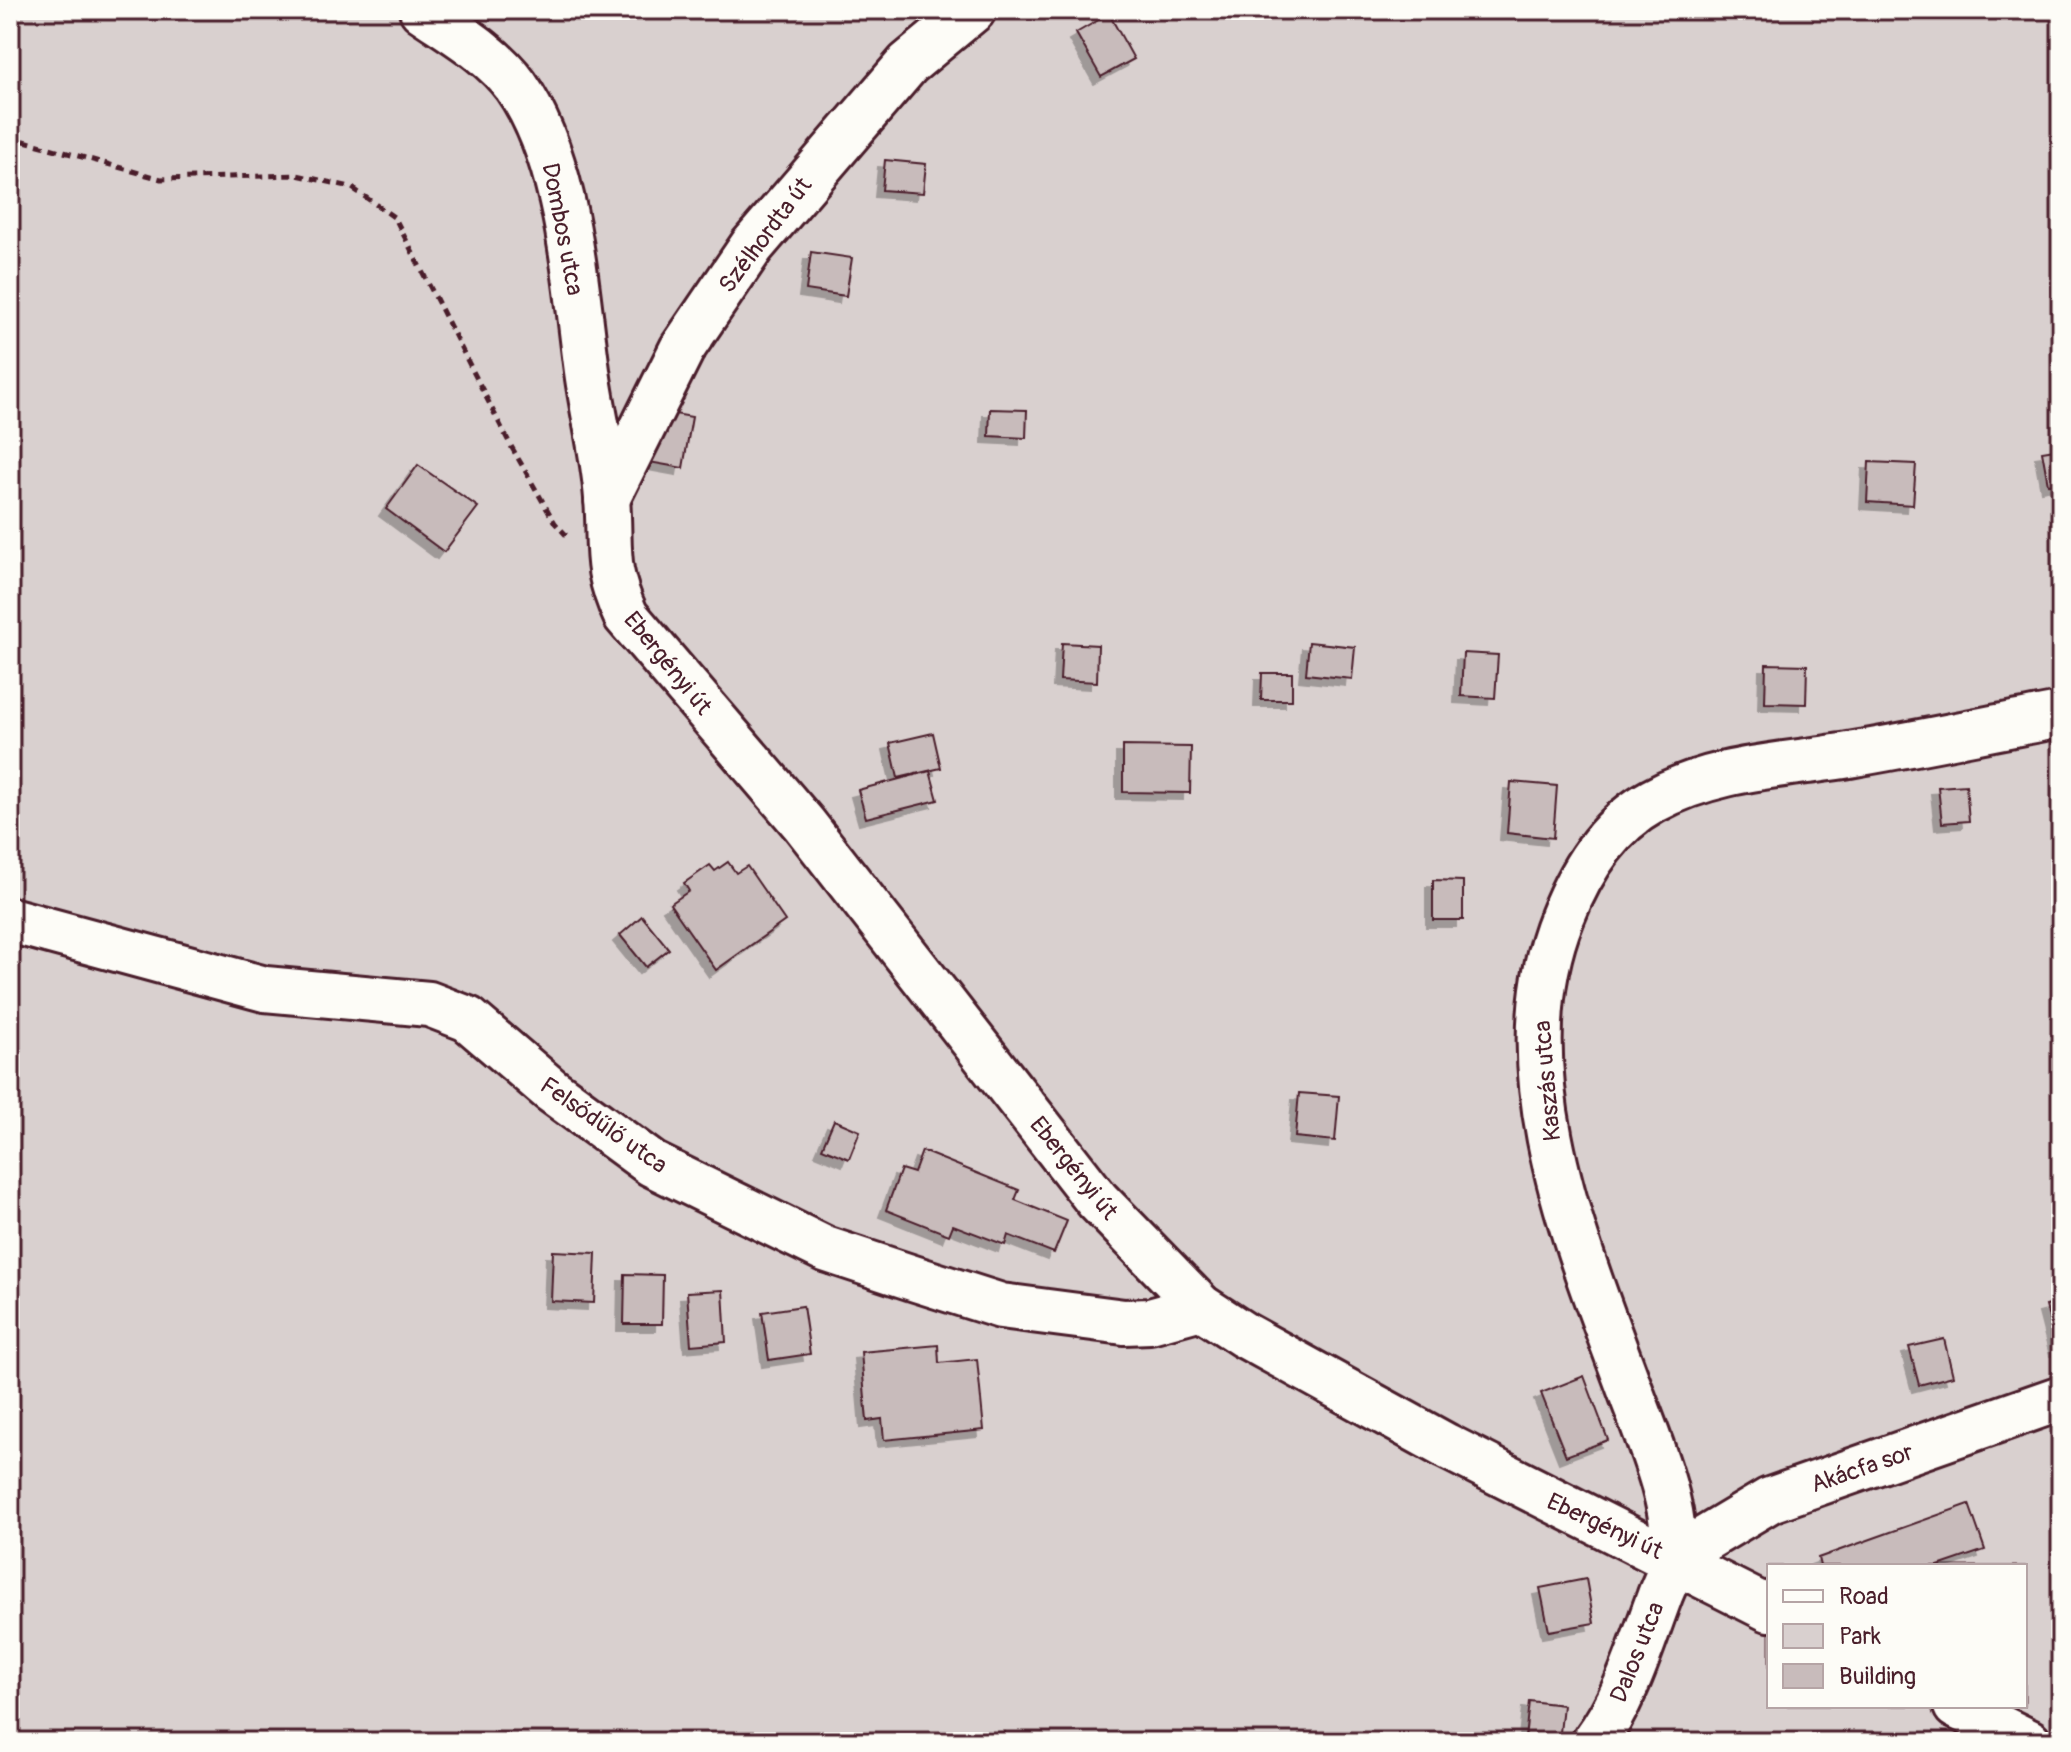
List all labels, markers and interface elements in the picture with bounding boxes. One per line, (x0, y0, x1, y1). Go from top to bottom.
street label: Dombos utca (535, 160, 590, 298)
street label: Szélhordta út (713, 172, 818, 299)
street label: Ebergényi út (617, 606, 718, 721)
street label: Kaszás utca (1528, 1019, 1567, 1143)
street label: Felsődűlő utca (535, 1071, 673, 1180)
street label: Ebergényi út (1023, 1111, 1124, 1226)
street label: Akácfa sor (1807, 1437, 1918, 1499)
street label: Ebergényi út (1542, 1487, 1668, 1566)
legend (1767, 1564, 2027, 1708)
text: Road (1839, 1582, 1889, 1611)
street label: Dalos utca (1604, 1598, 1671, 1707)
text: Park (1839, 1622, 1881, 1651)
text: Building (1839, 1662, 1916, 1691)

